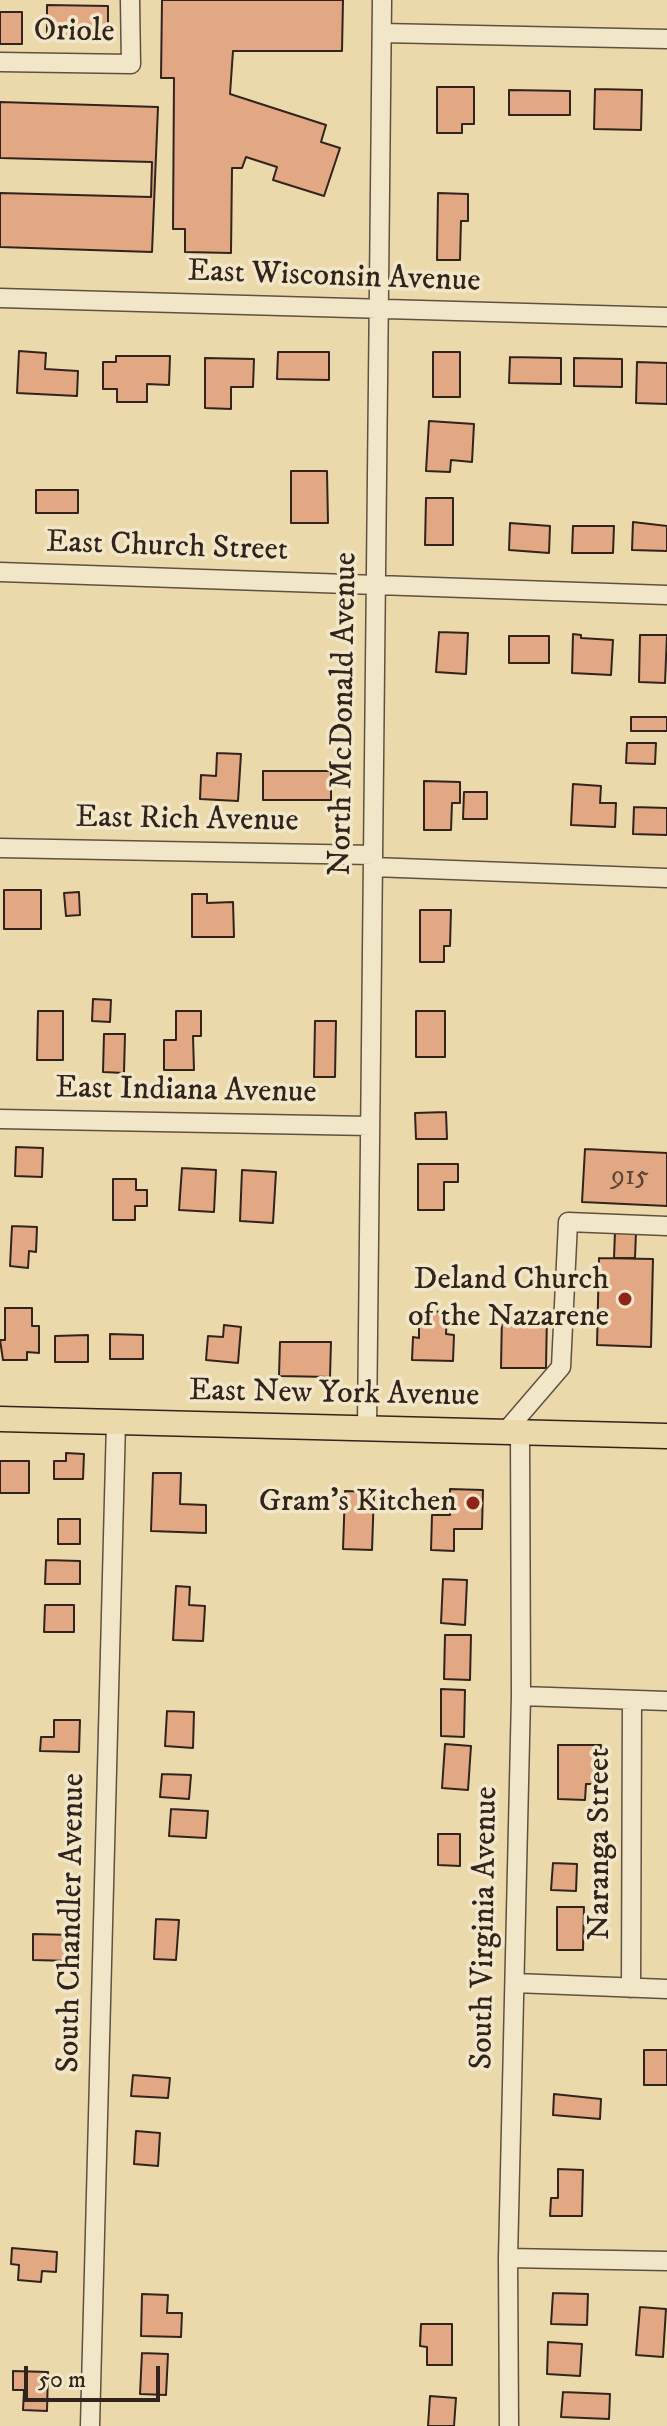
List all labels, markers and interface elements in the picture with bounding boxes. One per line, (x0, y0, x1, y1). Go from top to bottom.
street label: Oriole (33, 13, 115, 53)
street label: East Wisconsin Avenue (187, 254, 481, 302)
street label: East Church Street (45, 525, 289, 571)
street label: North McDonald Avenue (323, 552, 367, 876)
street label: East Rich Avenue (75, 800, 299, 842)
street label: East Indiana Avenue (55, 1071, 317, 1113)
house number: 915 (611, 1161, 649, 1195)
place label: Deland Church of the Nazarene (408, 1262, 609, 1337)
marker: Deland Church of the Nazarene (616, 1290, 634, 1308)
street label: East New York Avenue (188, 1373, 480, 1417)
place label: Gram's Kitchen (259, 1484, 457, 1522)
marker: Gram's Kitchen (464, 1494, 482, 1512)
street label: Naranga Street (582, 1747, 620, 1941)
street label: South Chandler Avenue (51, 1773, 95, 2073)
street label: South Virginia Avenue (464, 1786, 508, 2070)
scale bar (28, 2350, 164, 2400)
text: 50 m (38, 2365, 86, 2395)

